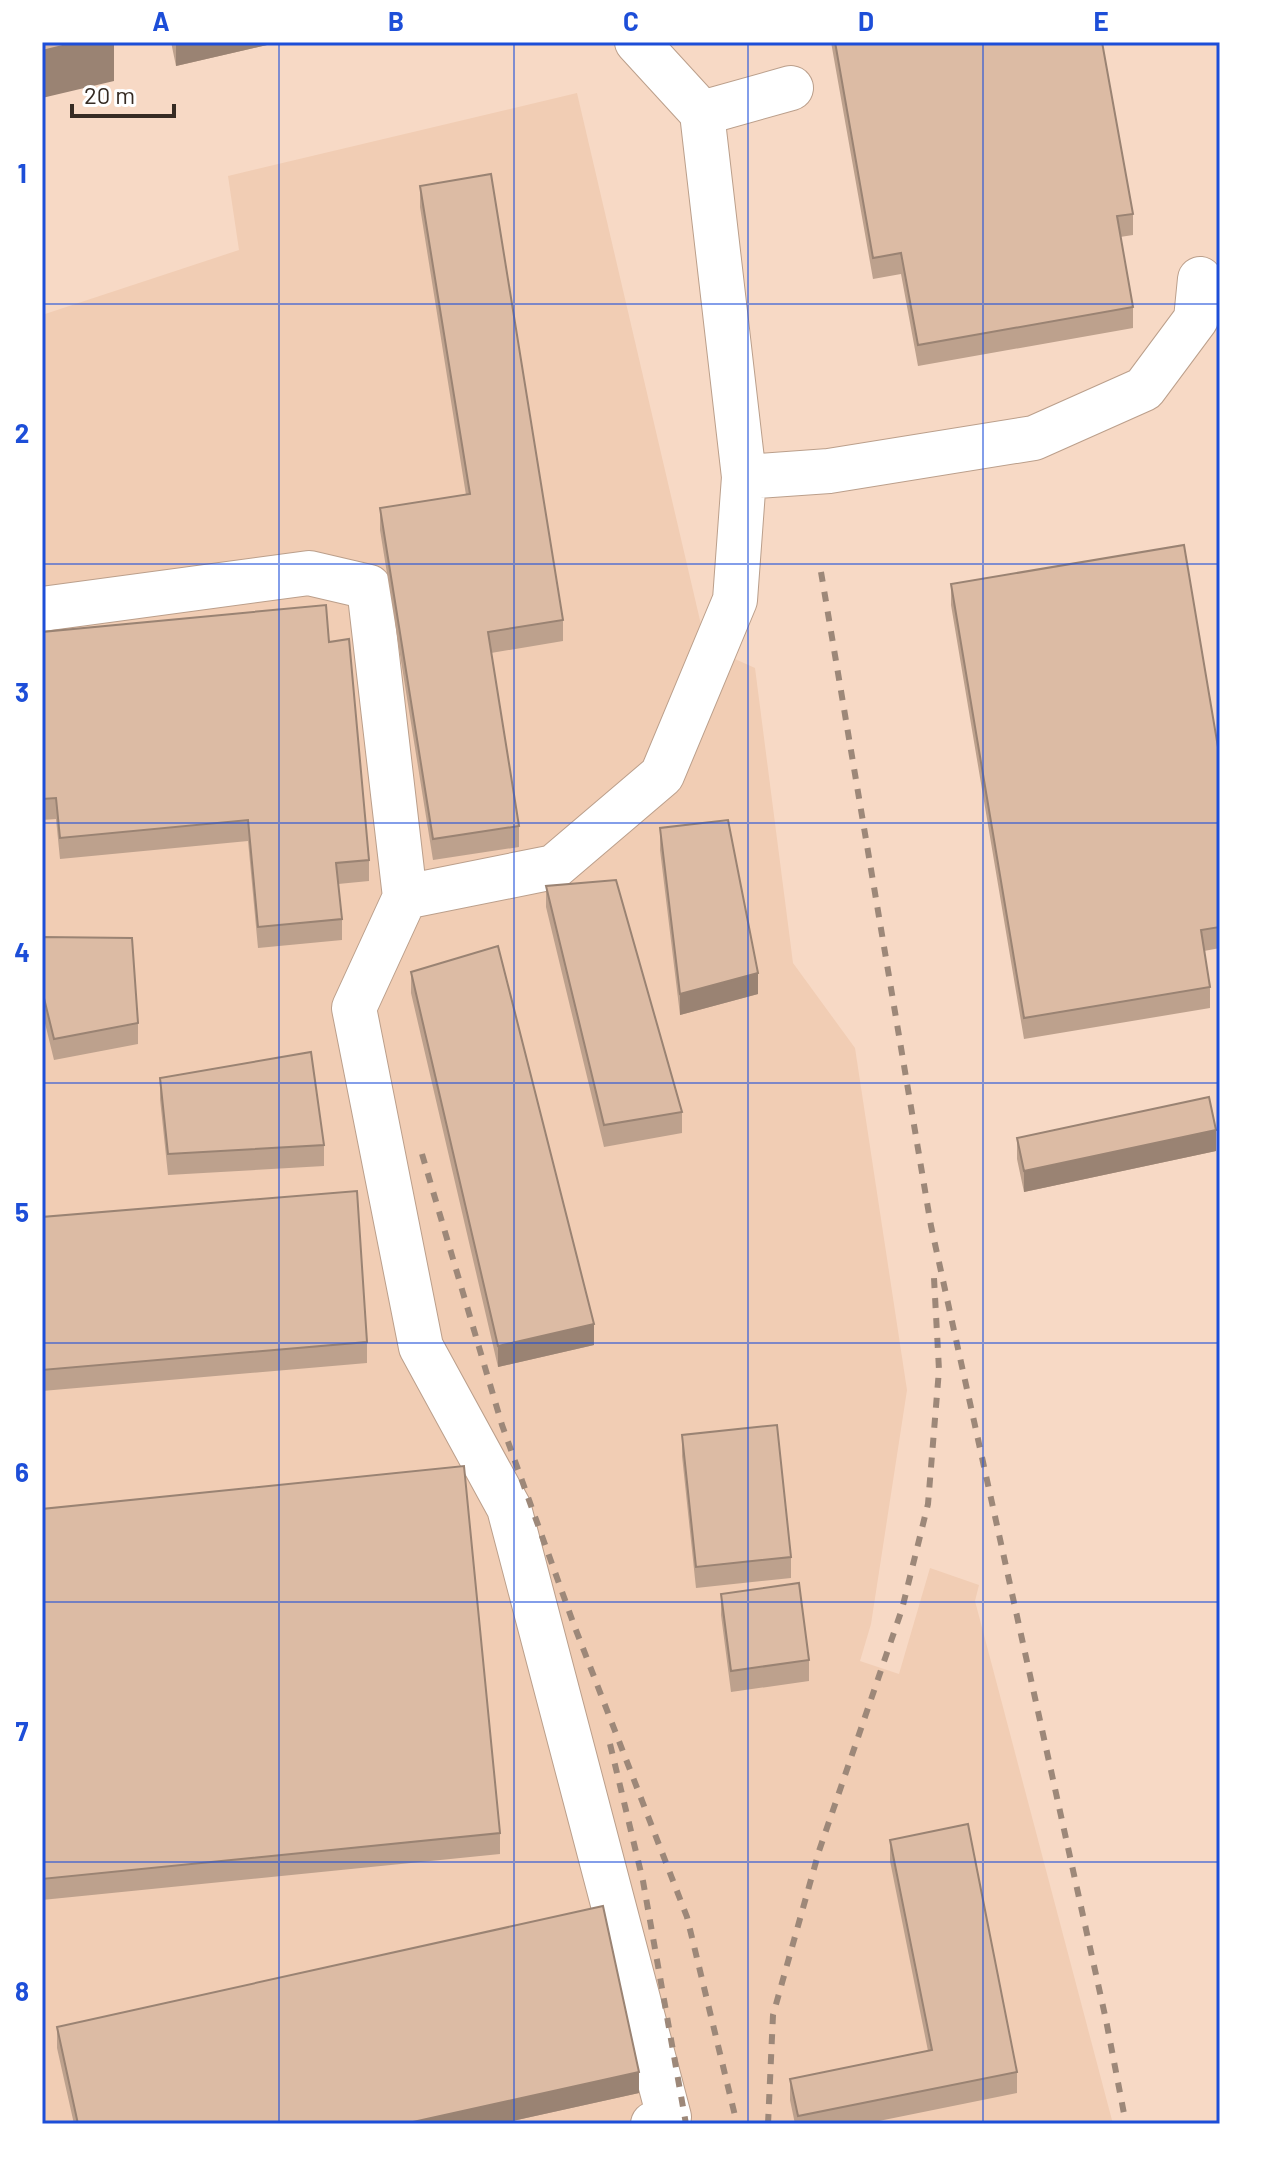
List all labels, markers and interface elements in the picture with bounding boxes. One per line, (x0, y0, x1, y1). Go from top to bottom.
text: A (152, 5, 170, 36)
text: B (388, 5, 404, 36)
text: C (623, 5, 639, 36)
text: D (858, 5, 874, 36)
text: E (1093, 5, 1109, 36)
scale bar (72, 68, 174, 118)
text: 20 m (84, 80, 135, 109)
text: 1 (17, 157, 27, 188)
text: 2 (15, 417, 29, 448)
text: 3 (15, 676, 29, 707)
text: 4 (14, 936, 30, 967)
text: 5 (15, 1196, 29, 1227)
text: 6 (15, 1456, 29, 1487)
text: 7 (16, 1715, 29, 1746)
text: 8 (15, 1975, 29, 2006)

